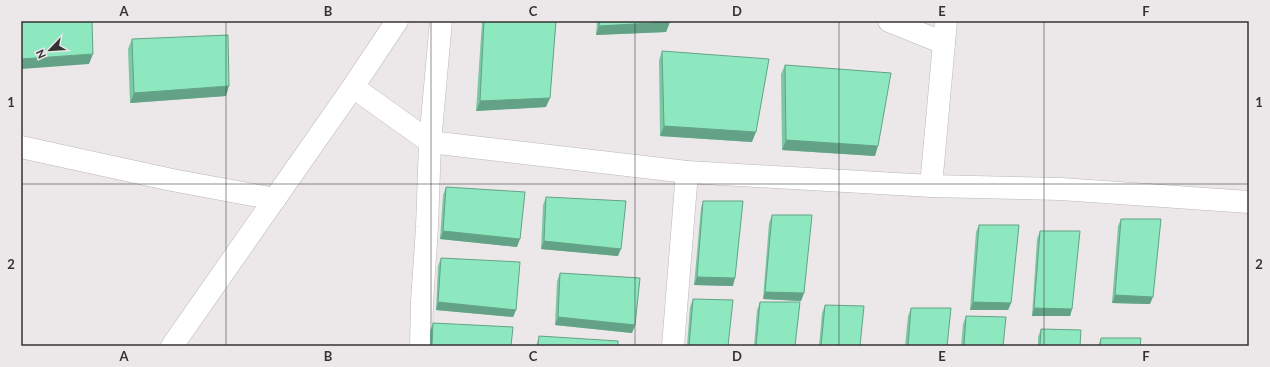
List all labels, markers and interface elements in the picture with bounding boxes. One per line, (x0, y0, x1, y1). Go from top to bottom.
text: A (118, 3, 129, 19)
text: B (324, 3, 333, 19)
text: C (529, 3, 538, 19)
text: D (732, 3, 742, 19)
text: E (938, 3, 946, 19)
text: F (1142, 3, 1150, 19)
north arrow (30, 30, 70, 70)
text: N (33, 48, 48, 61)
text: 1 (7, 94, 15, 110)
text: 1 (1255, 94, 1263, 110)
text: 2 (7, 256, 15, 272)
text: 2 (1255, 256, 1263, 272)
text: A (118, 348, 129, 364)
text: B (324, 348, 333, 364)
text: C (529, 348, 538, 364)
text: D (732, 348, 742, 364)
text: E (938, 348, 946, 364)
text: F (1142, 348, 1150, 364)

